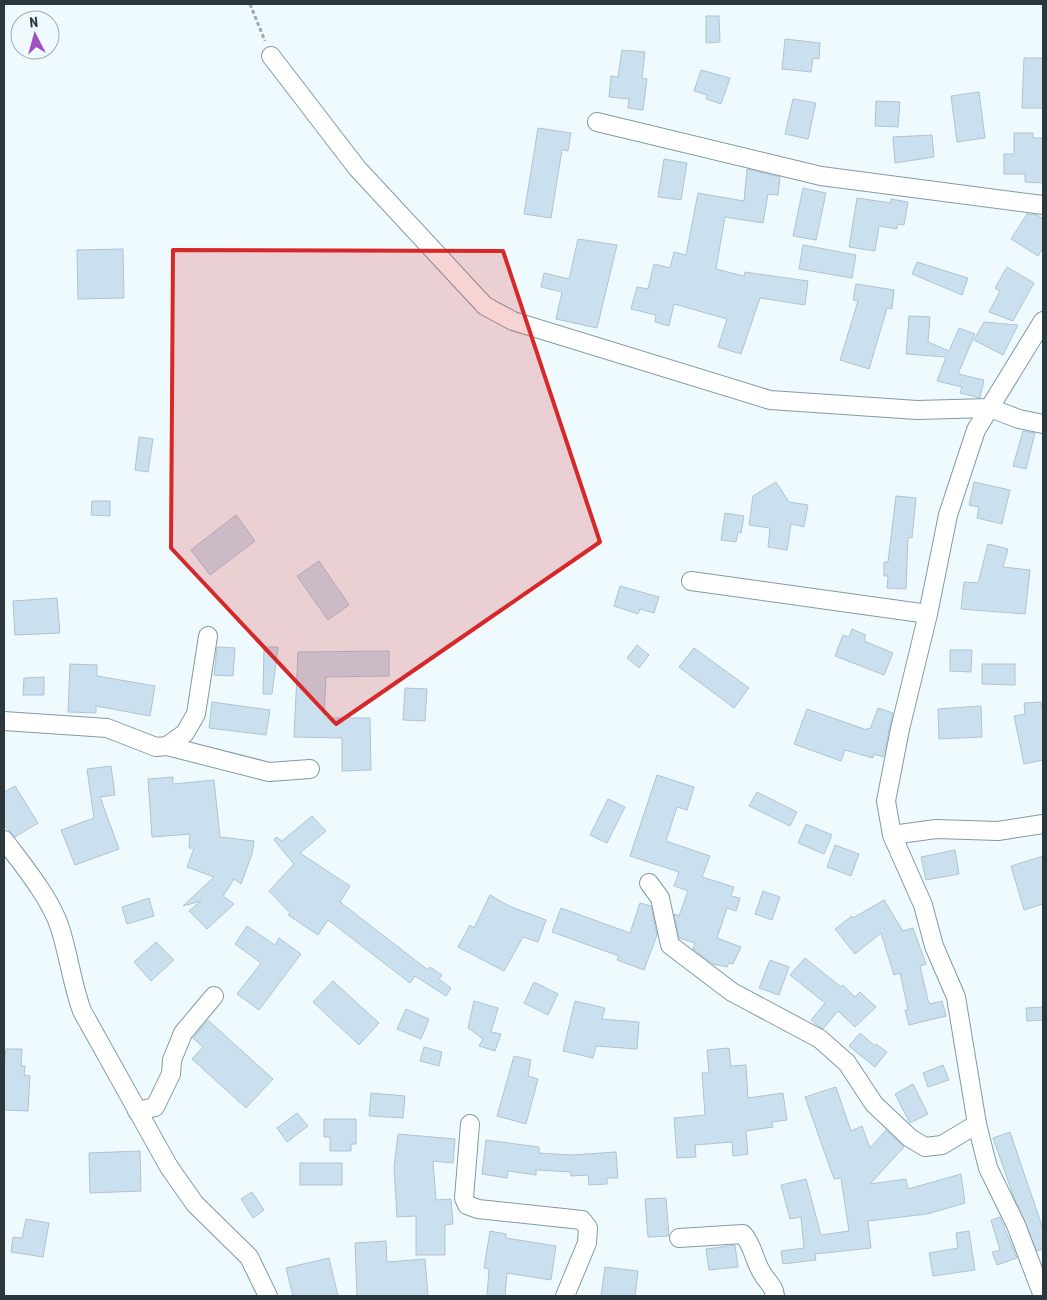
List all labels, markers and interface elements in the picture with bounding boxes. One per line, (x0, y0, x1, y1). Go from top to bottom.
north arrow (10, 10, 60, 60)
text: N (29, 14, 39, 30)

